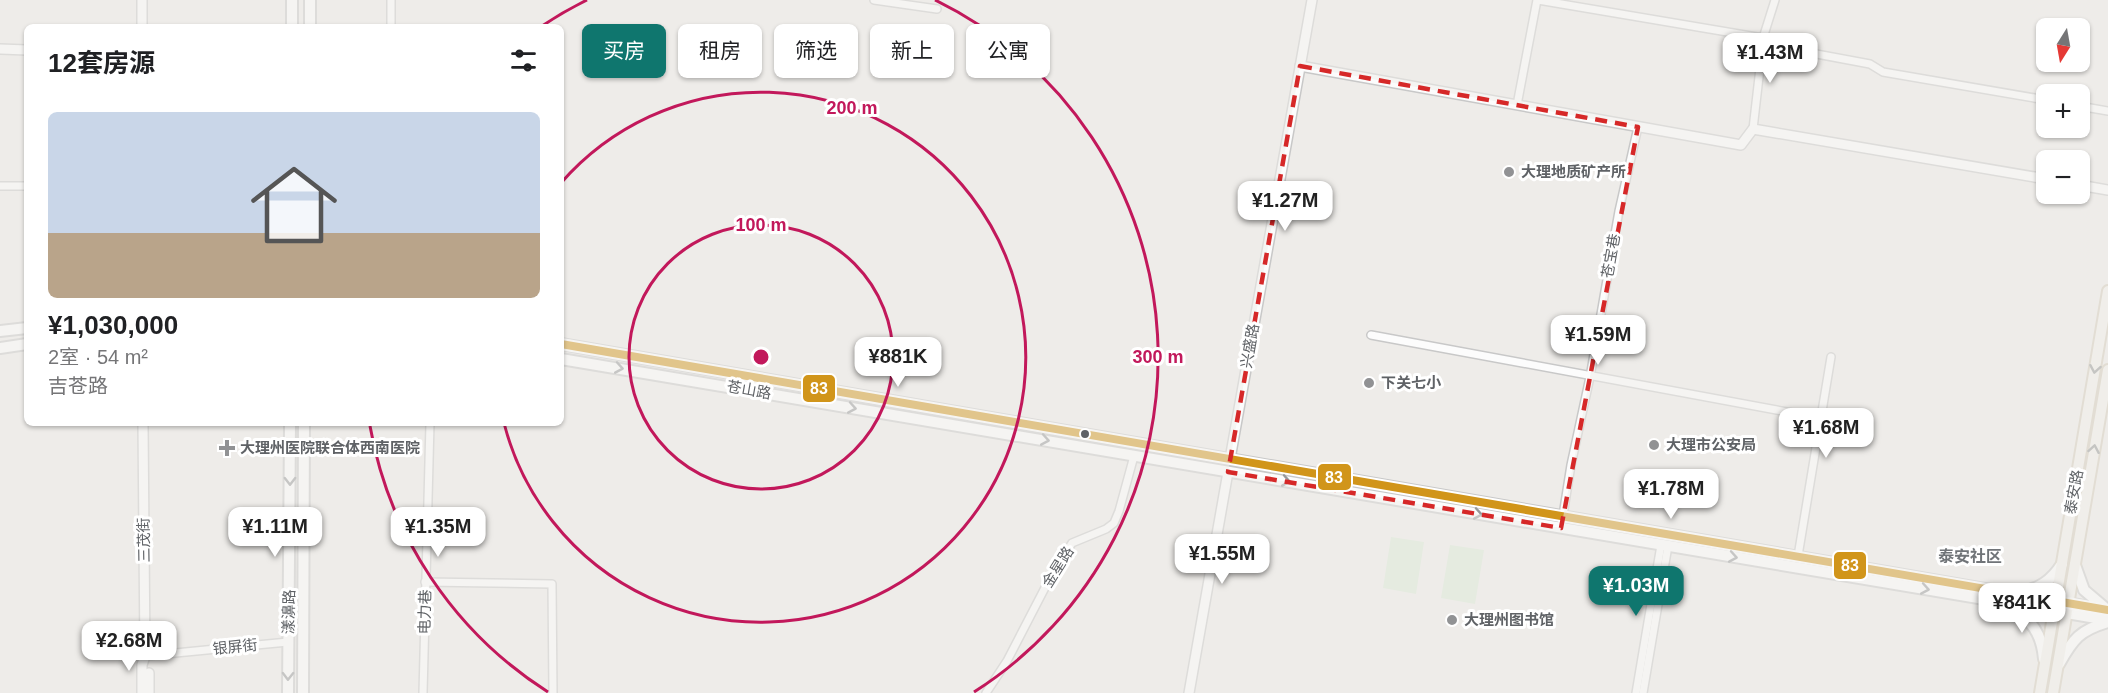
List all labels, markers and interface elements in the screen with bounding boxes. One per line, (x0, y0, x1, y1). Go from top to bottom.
north arrow (2036, 18, 2090, 72)
map controls (2036, 18, 2090, 204)
chip: 买房 (582, 24, 666, 78)
chip: 租房 (678, 24, 762, 78)
chip: 筛选 (774, 24, 858, 78)
chip: 新上 (870, 24, 954, 78)
chip: 公寓 (966, 24, 1050, 78)
pin: ¥1.43M (1721, 33, 1819, 84)
text: ¥1.43M (1737, 41, 1803, 63)
icon: filters (507, 44, 540, 77)
text: 12套房源 (48, 48, 155, 78)
button: + (2036, 84, 2090, 138)
text: 200 m (826, 98, 878, 118)
button: − (2036, 150, 2090, 204)
icon: home (240, 151, 348, 259)
place label: 大理地质矿产所 (1521, 163, 1626, 180)
marker: 大理地质矿产所 (1502, 165, 1516, 179)
pin: ¥1.27M (1236, 181, 1334, 232)
text: ¥1.27M (1252, 189, 1318, 211)
text: 100 m (735, 215, 787, 235)
street label: 苍宝巷 (1598, 232, 1623, 280)
text: ¥1,030,000 (48, 310, 178, 340)
pin: ¥1.59M (1549, 315, 1647, 366)
street label: 兴盛路 (1237, 322, 1262, 370)
text: ¥1.59M (1565, 323, 1631, 345)
pin: ¥881K (856, 337, 940, 388)
text: ¥881K (869, 345, 927, 367)
text: 2室 · 54 m² (48, 346, 148, 368)
centre of rings (751, 347, 771, 367)
text: 300 m (1132, 347, 1184, 367)
one-way arrow (614, 362, 623, 374)
one-way arrow (2089, 364, 2101, 374)
line badge: 83 (802, 374, 836, 403)
place label: 下关七小 (1381, 374, 1442, 391)
text: 吉苍路 (48, 375, 108, 397)
marker: 下关七小 (1362, 376, 1376, 390)
street label: 苍山路 (725, 377, 773, 402)
text: 83 (810, 380, 828, 397)
one-way arrow (847, 401, 857, 414)
pin: ¥1.68M (1777, 408, 1875, 459)
text: ¥1.68M (1793, 416, 1859, 438)
unlabelled marker (1079, 428, 1091, 440)
one-way arrow (1040, 434, 1049, 446)
place label: 大理市公安局 (1666, 436, 1756, 453)
marker: 大理市公安局 (1647, 438, 1661, 452)
marker: 大理州医院联合体西南医院 (218, 439, 236, 457)
place label: 大理州医院联合体西南医院 (240, 439, 420, 456)
one-way arrow (2088, 444, 2100, 454)
line badge: 83 (1317, 463, 1352, 491)
street label: 泰安路 (2061, 468, 2086, 516)
text: 83 (1325, 469, 1343, 486)
pin: ¥1.78M (1622, 469, 1720, 520)
one-way arrow (1281, 475, 1291, 487)
one-way arrow (283, 477, 296, 486)
text: ¥1.78M (1638, 477, 1704, 499)
pin: ¥1.11M (226, 507, 324, 558)
pin: ¥1.35M (389, 507, 487, 558)
one-way arrow (1473, 507, 1483, 520)
text: ¥1.11M (242, 515, 308, 537)
text: ¥1.35M (405, 515, 471, 537)
street label: 三茂街 (135, 517, 152, 563)
pin: ¥1.55M (1173, 534, 1271, 585)
text: ¥1.55M (1189, 542, 1255, 564)
street label: 金星路 (1038, 543, 1077, 590)
district label: 泰安社区 (1938, 547, 2002, 565)
one-way arrow (1727, 550, 1737, 563)
line badge: 83 (1833, 551, 1867, 580)
text: 83 (1841, 557, 1859, 574)
pin: ¥1.03M (1587, 566, 1685, 617)
text: ¥1.03M (1603, 574, 1669, 596)
one-way arrow (1920, 583, 1930, 595)
pin: ¥841K (1980, 583, 2064, 634)
street label: 漾濞路 (280, 589, 297, 635)
street label: 电力巷 (416, 589, 433, 635)
text: ¥841K (1993, 591, 2051, 613)
place label: 大理州图书馆 (1464, 611, 1554, 628)
marker: 大理州图书馆 (1445, 613, 1459, 627)
pin: ¥2.68M (80, 621, 178, 672)
text: ¥2.68M (96, 629, 162, 651)
street label: 银屏街 (212, 636, 258, 657)
one-way arrow (282, 672, 294, 681)

